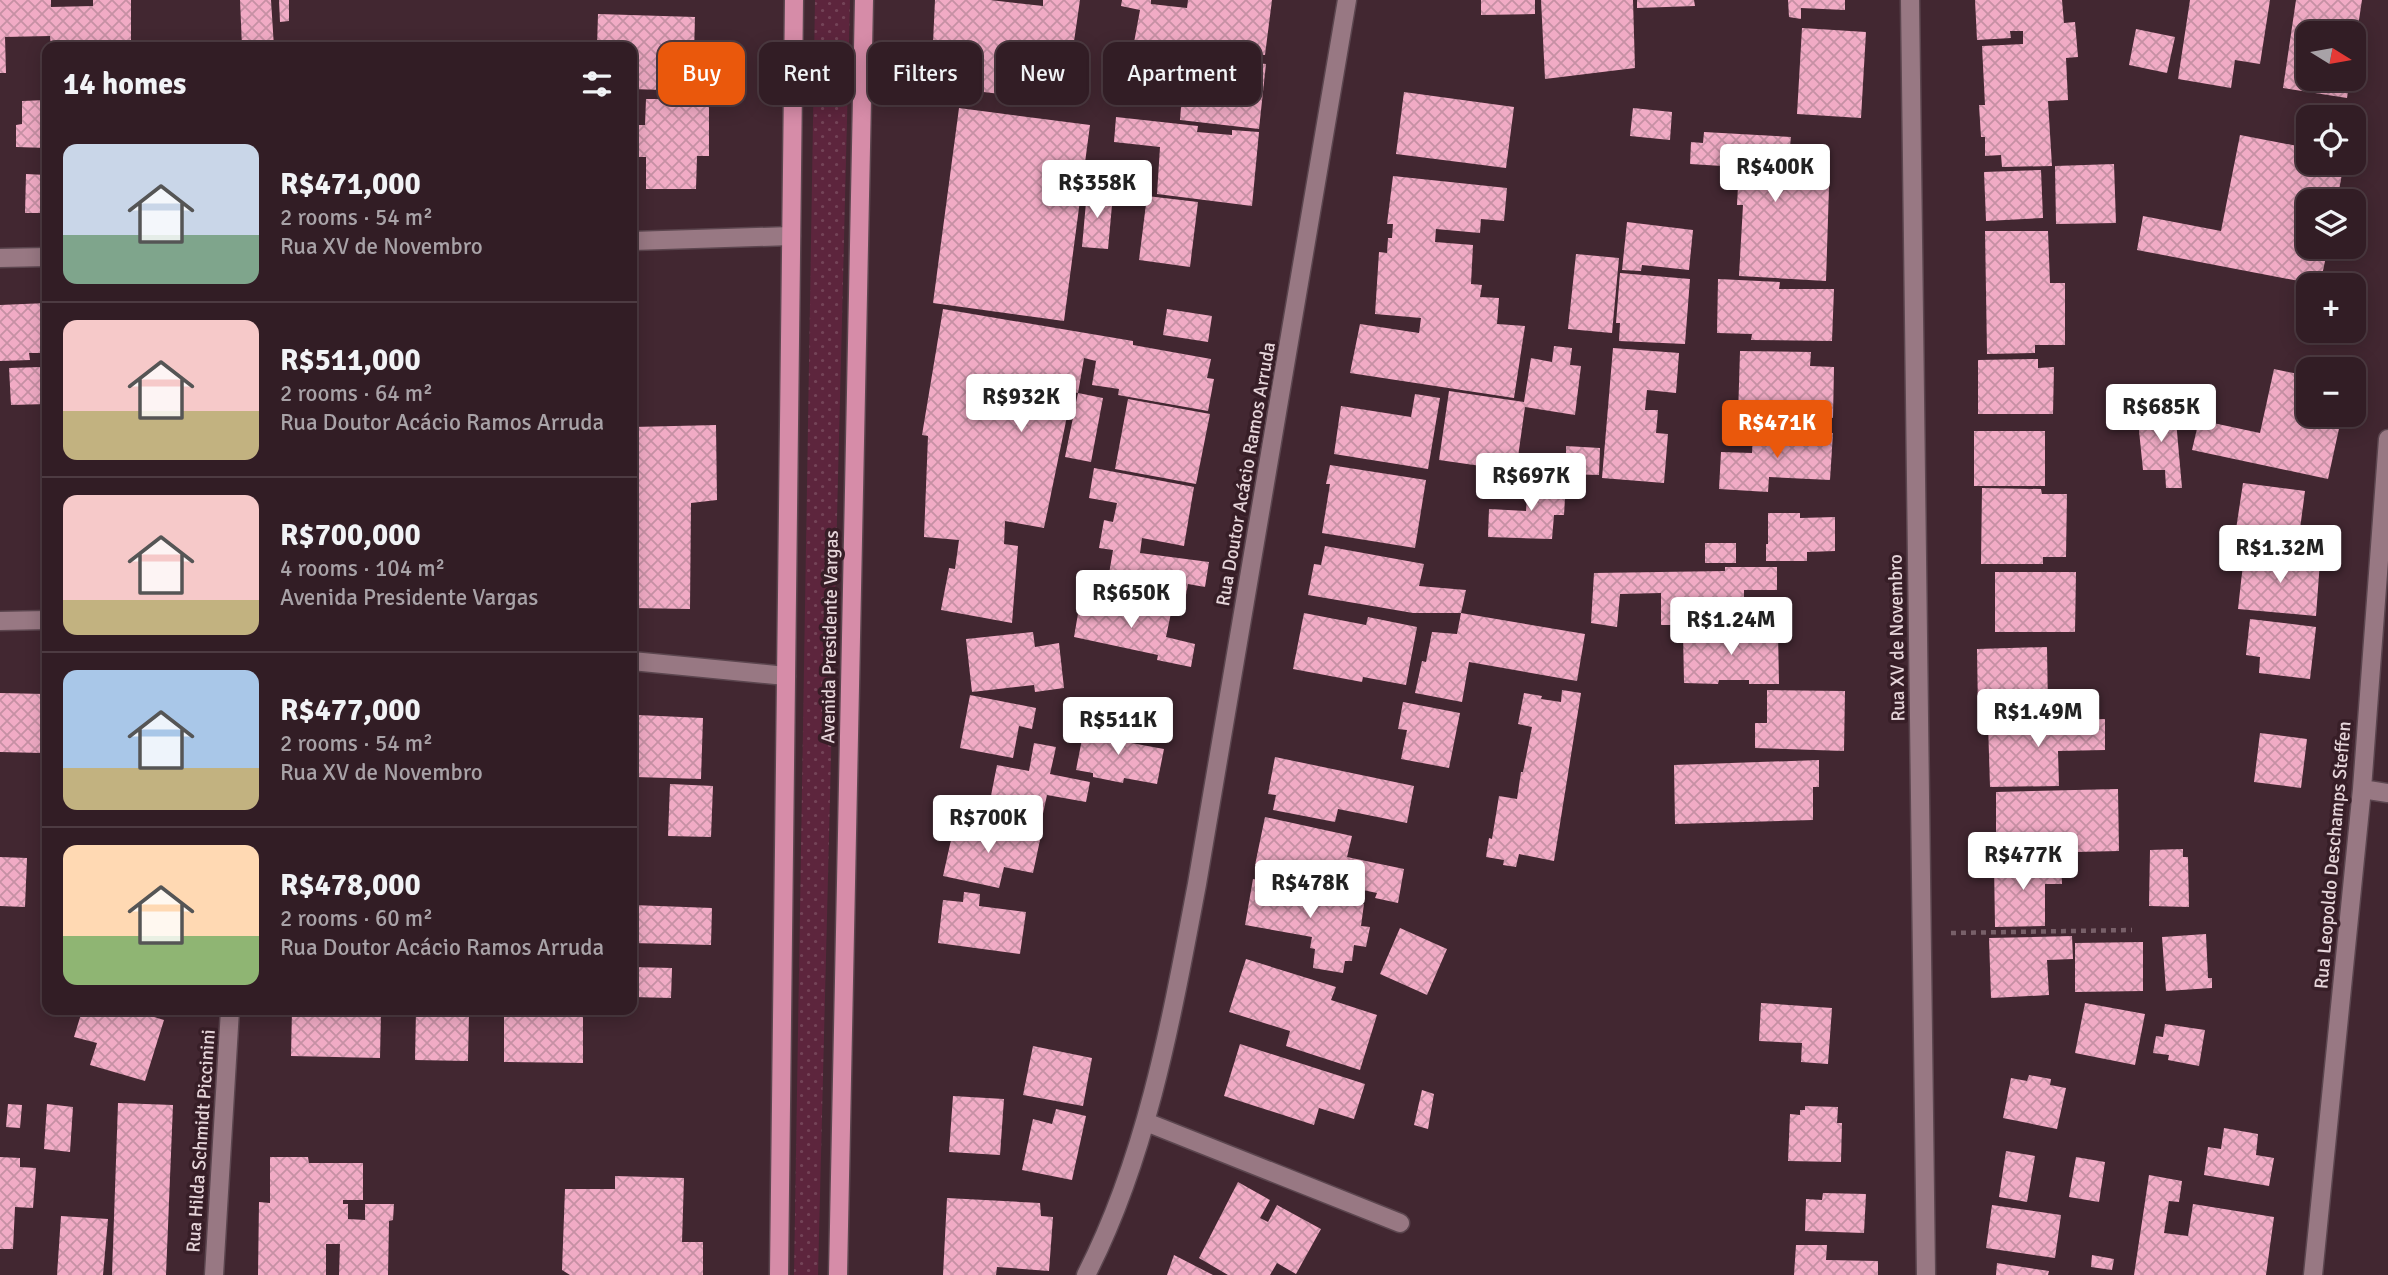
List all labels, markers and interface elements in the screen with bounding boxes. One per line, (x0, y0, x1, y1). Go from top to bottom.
north arrow (2296, 21, 2366, 91)
map controls (2296, 21, 2366, 427)
chip: Buy (658, 42, 745, 105)
chip: Rent (759, 42, 854, 105)
chip: Filters (868, 42, 982, 105)
chip: New (996, 42, 1089, 105)
chip: Apartment (1103, 42, 1261, 105)
icon: filters (578, 65, 616, 103)
text: 14 homes (63, 66, 186, 103)
button: locate (2296, 105, 2366, 175)
pin: R$400K (1718, 144, 1832, 204)
text: R$400K (1736, 152, 1814, 181)
pin: R$358K (1040, 160, 1154, 220)
text: R$471,000 (280, 166, 421, 203)
text: R$358K (1058, 168, 1136, 197)
icon: home (119, 172, 203, 256)
button: layers (2296, 189, 2366, 259)
text: 2 rooms · 54 m² (280, 203, 433, 232)
text: Rua XV de Novembro (280, 232, 483, 261)
button: + (2296, 273, 2366, 343)
street label: Rua Doutor Acácio Ramos Arruda (1211, 340, 1281, 608)
text: R$511,000 (280, 342, 421, 379)
icon: home (119, 348, 203, 432)
button: − (2296, 357, 2366, 427)
pin: R$932K (964, 374, 1078, 434)
text: 2 rooms · 64 m² (280, 379, 433, 408)
text: R$932K (982, 382, 1060, 411)
pin: R$685K (2104, 384, 2218, 444)
text: R$685K (2122, 392, 2200, 421)
pin: R$471K (1720, 400, 1834, 460)
text: Rua Doutor Acácio Ramos Arruda (280, 408, 604, 437)
text: R$471K (1738, 408, 1816, 437)
pin: R$697K (1474, 454, 1588, 513)
text: R$697K (1492, 461, 1570, 490)
text: R$700,000 (280, 517, 421, 554)
icon: home (119, 523, 203, 607)
pin: R$1.32M (2215, 526, 2345, 585)
street label: Avenida Presidente Vargas (816, 530, 844, 744)
text: R$1.32M (2235, 533, 2325, 562)
text: 4 rooms · 104 m² (280, 554, 445, 583)
street label: Rua XV de Novembro (1884, 554, 1910, 722)
pin: R$650K (1074, 570, 1188, 630)
text: R$650K (1092, 578, 1170, 607)
text: Avenida Presidente Vargas (280, 583, 538, 612)
pin: R$1.24M (1666, 598, 1796, 657)
text: R$1.24M (1686, 605, 1776, 634)
pin: R$1.49M (1973, 690, 2103, 749)
text: R$477,000 (280, 692, 421, 729)
text: R$1.49M (1993, 697, 2083, 726)
icon: home (119, 698, 203, 782)
pin: R$511K (1061, 698, 1175, 757)
text: R$511K (1079, 705, 1157, 734)
street label: Rua Leopoldo Deschamps Steffen (2309, 720, 2357, 990)
text: 2 rooms · 54 m² (280, 729, 433, 758)
text: Rua XV de Novembro (280, 758, 483, 787)
pin: R$700K (931, 796, 1045, 855)
text: R$700K (949, 803, 1027, 832)
pin: R$477K (1966, 832, 2080, 892)
text: R$477K (1984, 840, 2062, 869)
pin: R$478K (1253, 860, 1367, 920)
text: R$478,000 (280, 867, 421, 904)
text: R$478K (1271, 868, 1349, 897)
icon: home (119, 873, 203, 957)
text: 2 rooms · 60 m² (280, 904, 433, 933)
text: Rua Doutor Acácio Ramos Arruda (280, 933, 604, 962)
street label: Rua Hilda Schmidt Piccinini (181, 1029, 221, 1253)

